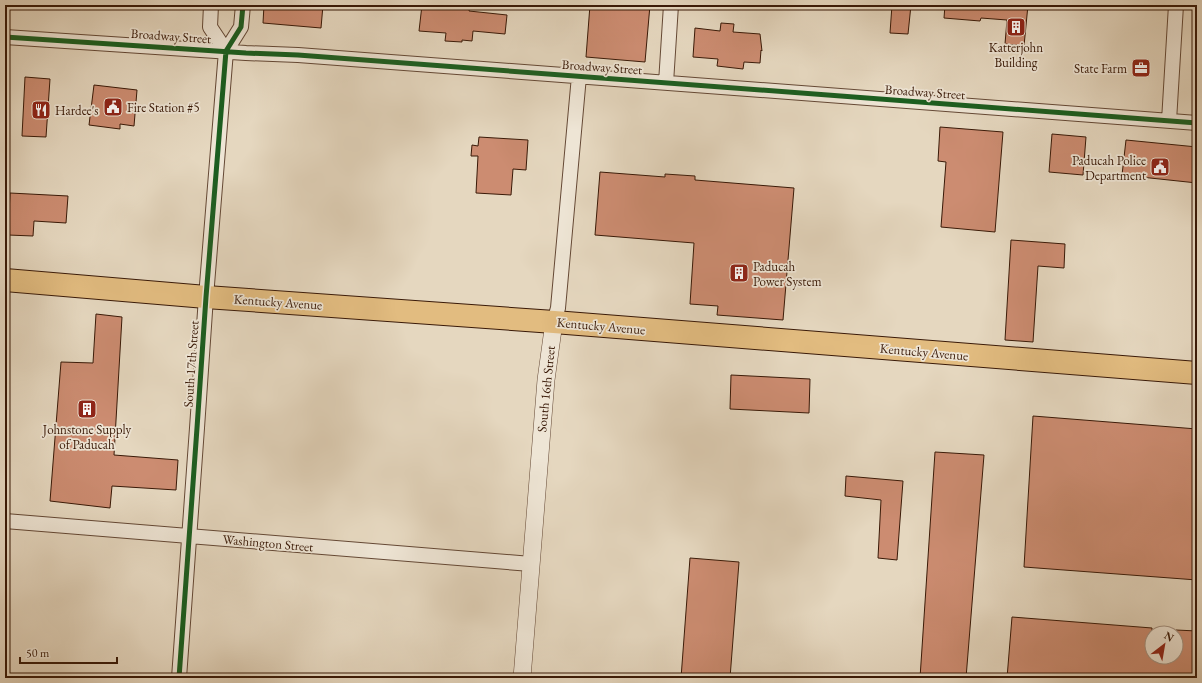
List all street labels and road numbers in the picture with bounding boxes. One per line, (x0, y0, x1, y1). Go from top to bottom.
street label: Broadway Street (130, 25, 212, 47)
street label: Broadway Street (561, 56, 643, 78)
street label: Broadway Street (884, 81, 966, 103)
street label: Kentucky Avenue (233, 290, 323, 314)
street label: Kentucky Avenue (556, 314, 646, 338)
street label: South 17th Street (179, 320, 203, 408)
street label: Kentucky Avenue (879, 340, 969, 364)
street label: South 16th Street (533, 345, 559, 433)
street label: Washington Street (222, 531, 314, 555)

